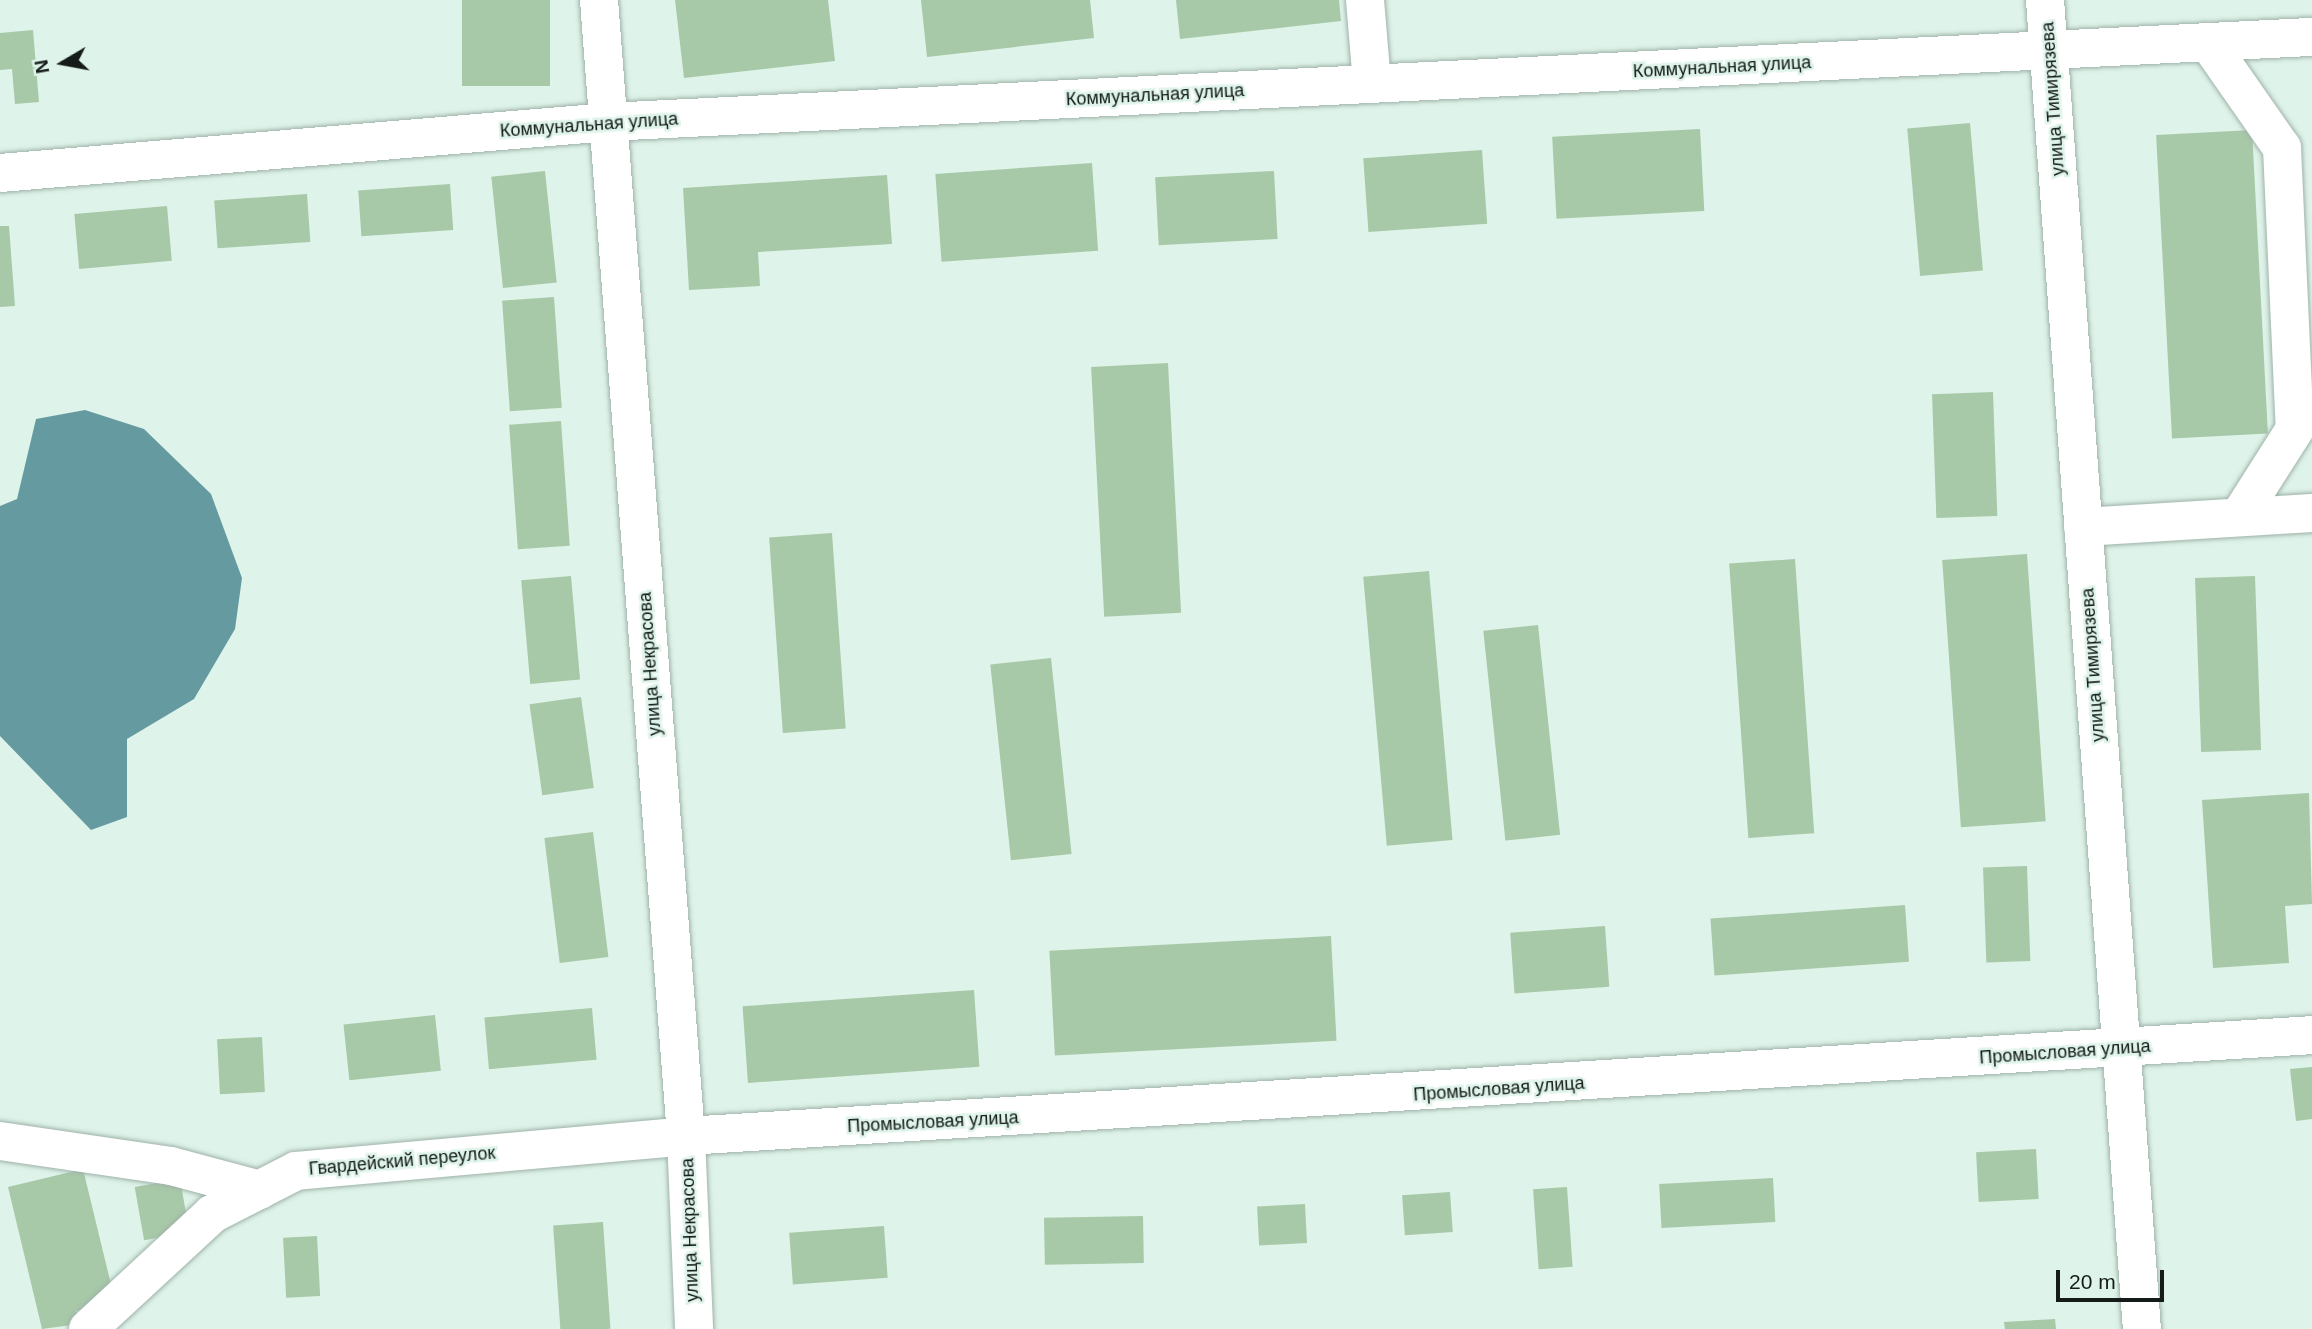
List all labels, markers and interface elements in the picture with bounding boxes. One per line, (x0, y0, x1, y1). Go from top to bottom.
street label: улица Тимирязева (2037, 21, 2069, 177)
north arrow (28, 28, 98, 98)
street label: Коммунальная улица (1632, 52, 1812, 82)
text: N (30, 58, 53, 75)
street label: Коммунальная улица (1065, 80, 1245, 110)
street label: Коммунальная улица (499, 108, 679, 142)
street label: улица Тимирязева (2077, 587, 2109, 743)
street label: улица Некрасова (634, 591, 666, 737)
street label: Промысловая улица (1979, 1035, 2151, 1069)
street label: Промысловая улица (1413, 1072, 1585, 1106)
street label: Промысловая улица (847, 1107, 1019, 1137)
street label: Гвардейский переулок (308, 1142, 496, 1180)
street label: улица Некрасова (677, 1158, 703, 1302)
scale bar (2060, 1256, 2168, 1300)
text: 20 m (2069, 1270, 2116, 1293)

